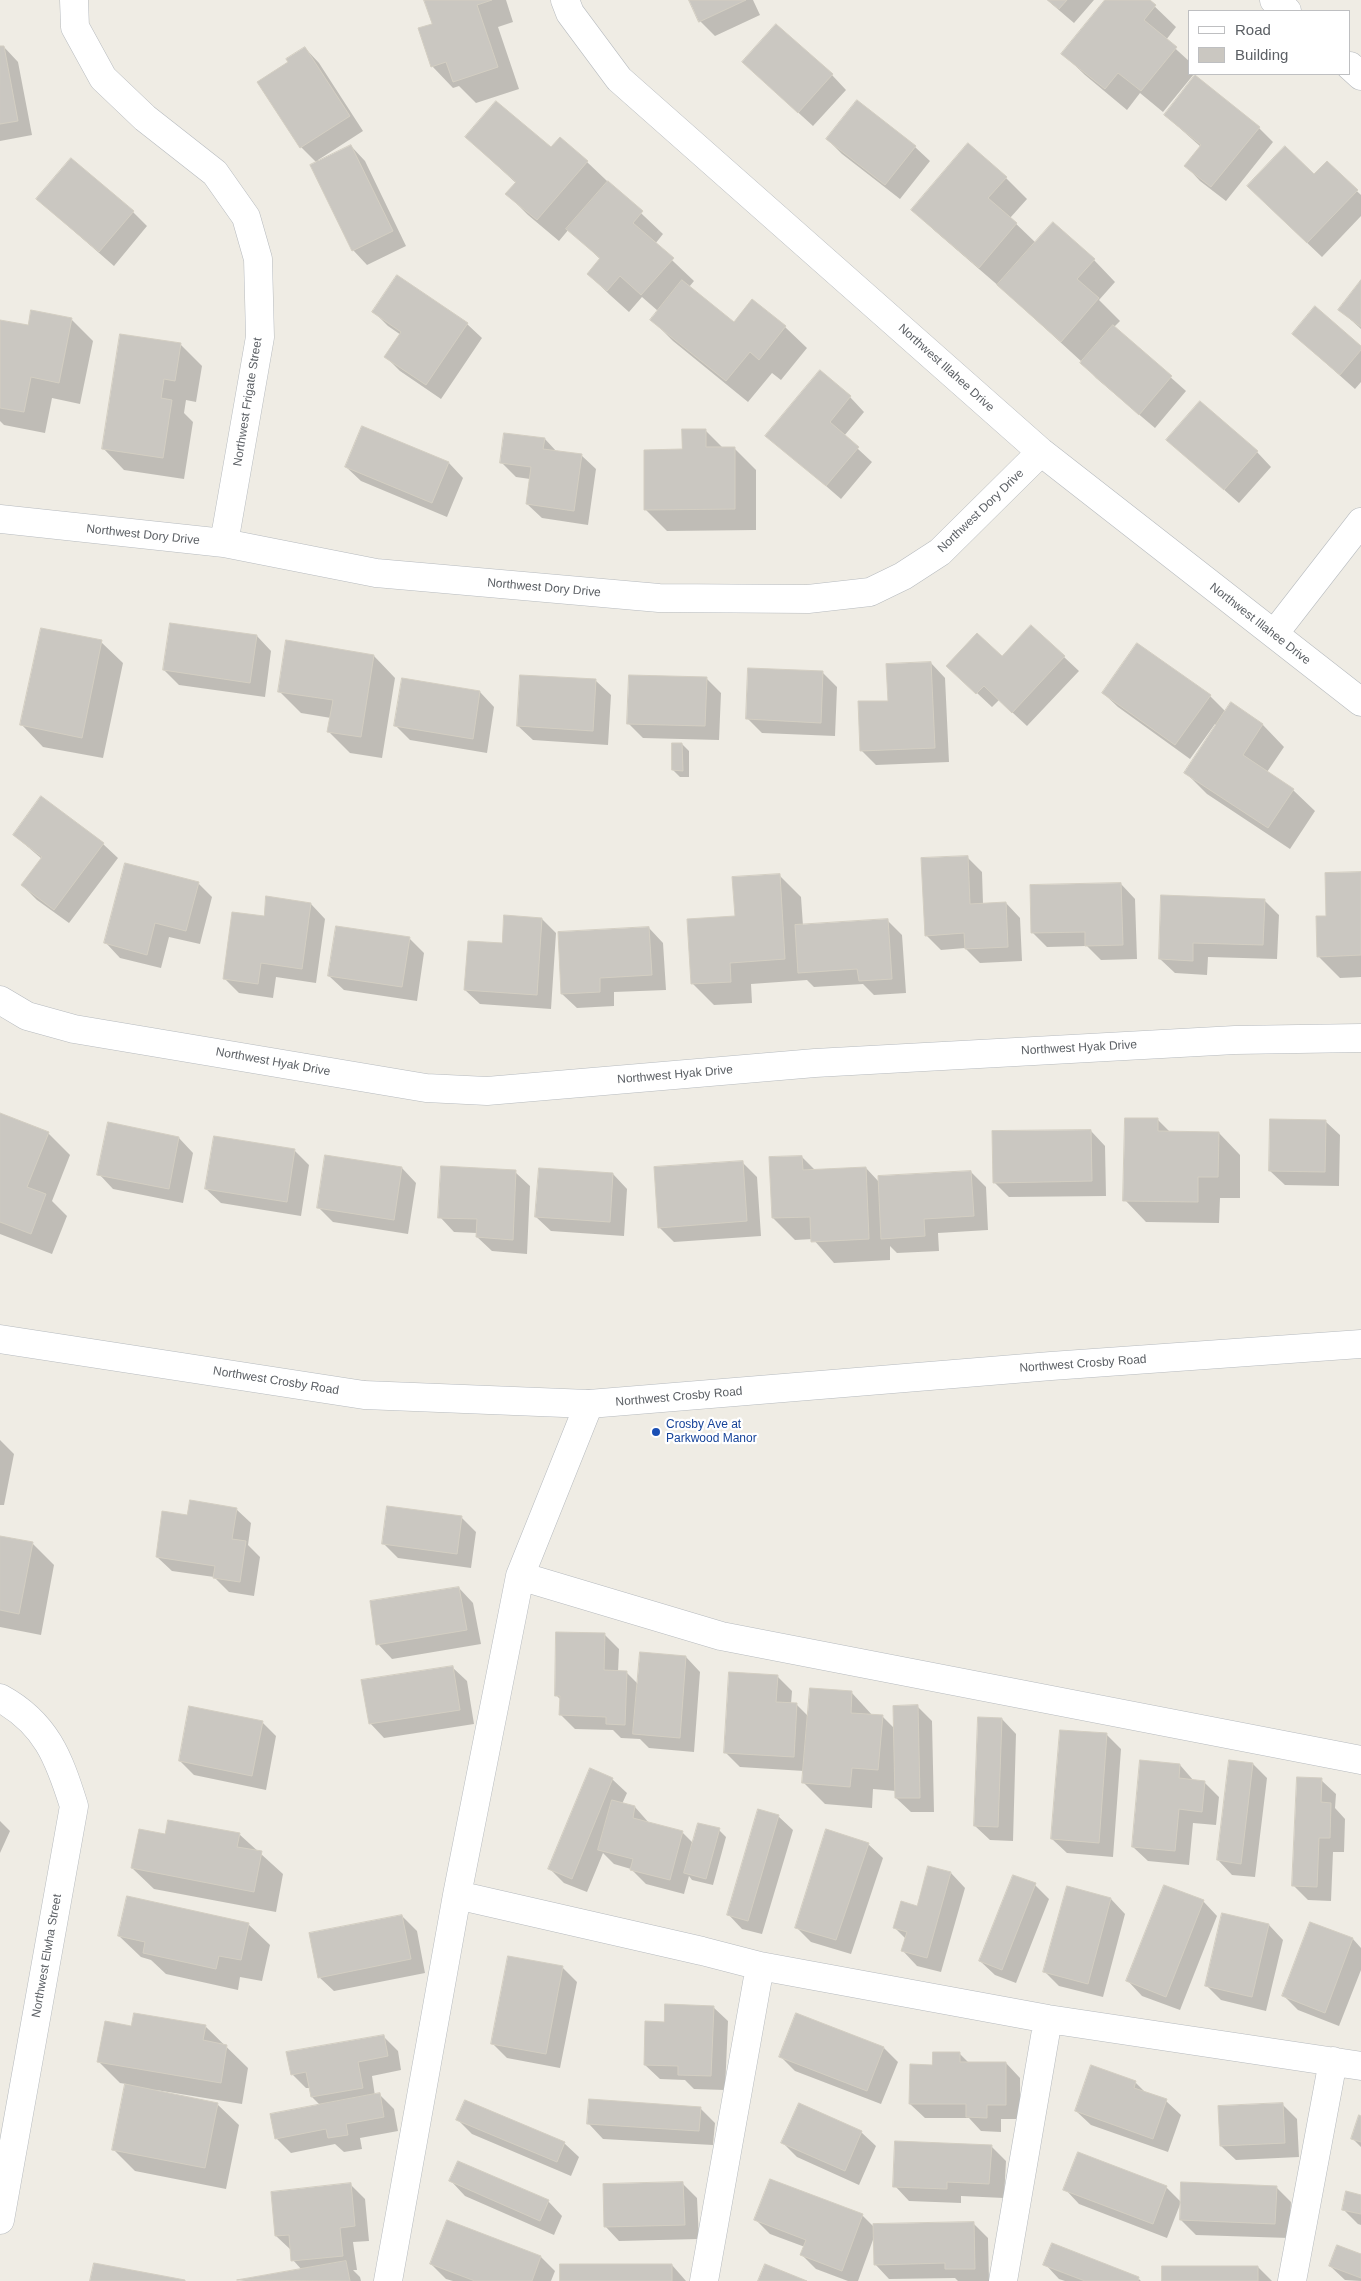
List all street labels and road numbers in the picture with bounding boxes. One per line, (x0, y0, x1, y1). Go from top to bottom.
street label: Northwest Illahee Drive (895, 321, 997, 415)
street label: Northwest Frigate Street (231, 337, 265, 467)
street label: Northwest Dory Drive (935, 466, 1027, 556)
street label: Northwest Dory Drive (86, 522, 200, 548)
street label: Northwest Dory Drive (487, 576, 601, 600)
street label: Northwest Illahee Drive (1207, 580, 1313, 668)
street label: Northwest Hyak Drive (1021, 1038, 1137, 1058)
street label: Northwest Hyak Drive (215, 1045, 331, 1079)
street label: Northwest Hyak Drive (617, 1063, 733, 1087)
street label: Northwest Crosby Road (1019, 1352, 1147, 1376)
street label: Northwest Crosby Road (212, 1364, 340, 1398)
street label: Northwest Crosby Road (615, 1384, 743, 1410)
street label: Northwest Elwha Street (29, 1893, 65, 2019)

